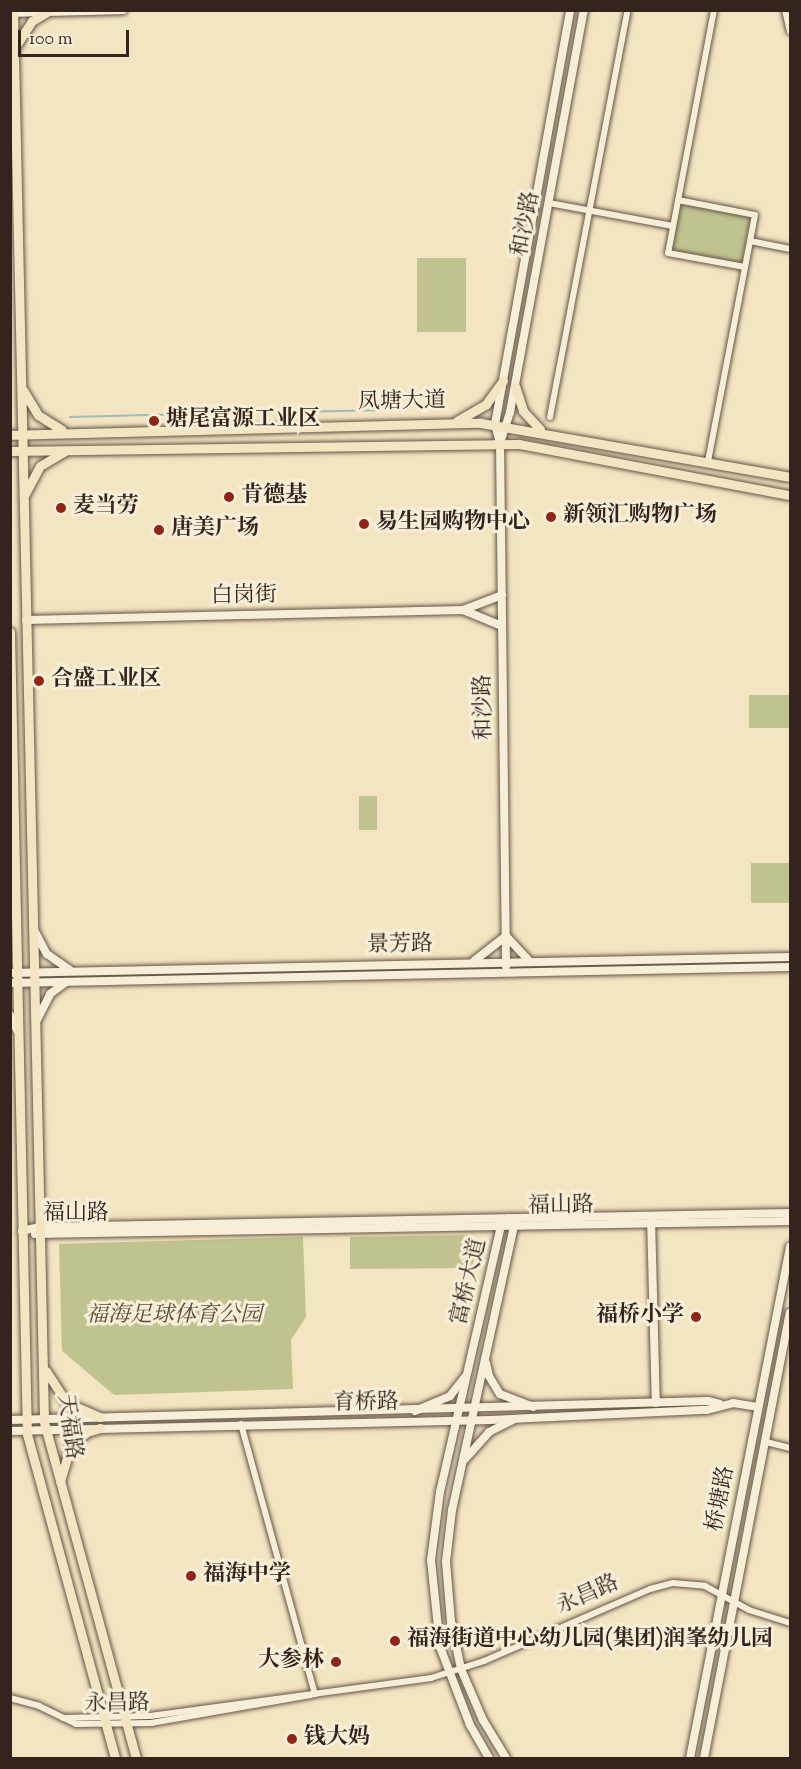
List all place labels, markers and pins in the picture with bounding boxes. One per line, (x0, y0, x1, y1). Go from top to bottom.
place label: 塘尾富源工业区 (166, 408, 320, 434)
marker: 塘尾富源工业区 (147, 414, 161, 428)
place label: 肯德基 (241, 484, 307, 510)
marker: 肯德基 (222, 490, 236, 504)
place label: 麦当劳 (73, 495, 139, 521)
marker: 麦当劳 (54, 501, 68, 515)
place label: 新领汇购物广场 (563, 504, 717, 530)
marker: 新领汇购物广场 (544, 510, 558, 524)
place label: 易生园购物中心 (376, 511, 530, 537)
place label: 唐美广场 (171, 517, 259, 543)
marker: 易生园购物中心 (357, 517, 371, 531)
marker: 唐美广场 (152, 523, 166, 537)
place label: 合盛工业区 (51, 668, 161, 694)
marker: 合盛工业区 (32, 674, 46, 688)
place label: 福桥小学 (596, 1304, 684, 1330)
marker: 福桥小学 (689, 1310, 703, 1324)
place label: 福海中学 (203, 1563, 291, 1589)
marker: 福海中学 (184, 1569, 198, 1583)
place label: 福海街道中心幼儿园(集团)润峯幼儿园 (407, 1628, 773, 1654)
marker: 福海街道中心幼儿园(集团)润峯幼儿园 (388, 1634, 402, 1648)
place label: 大参林 (258, 1649, 324, 1675)
marker: 大参林 (329, 1655, 343, 1669)
place label: 钱大妈 (304, 1726, 370, 1752)
marker: 钱大妈 (285, 1732, 299, 1746)

